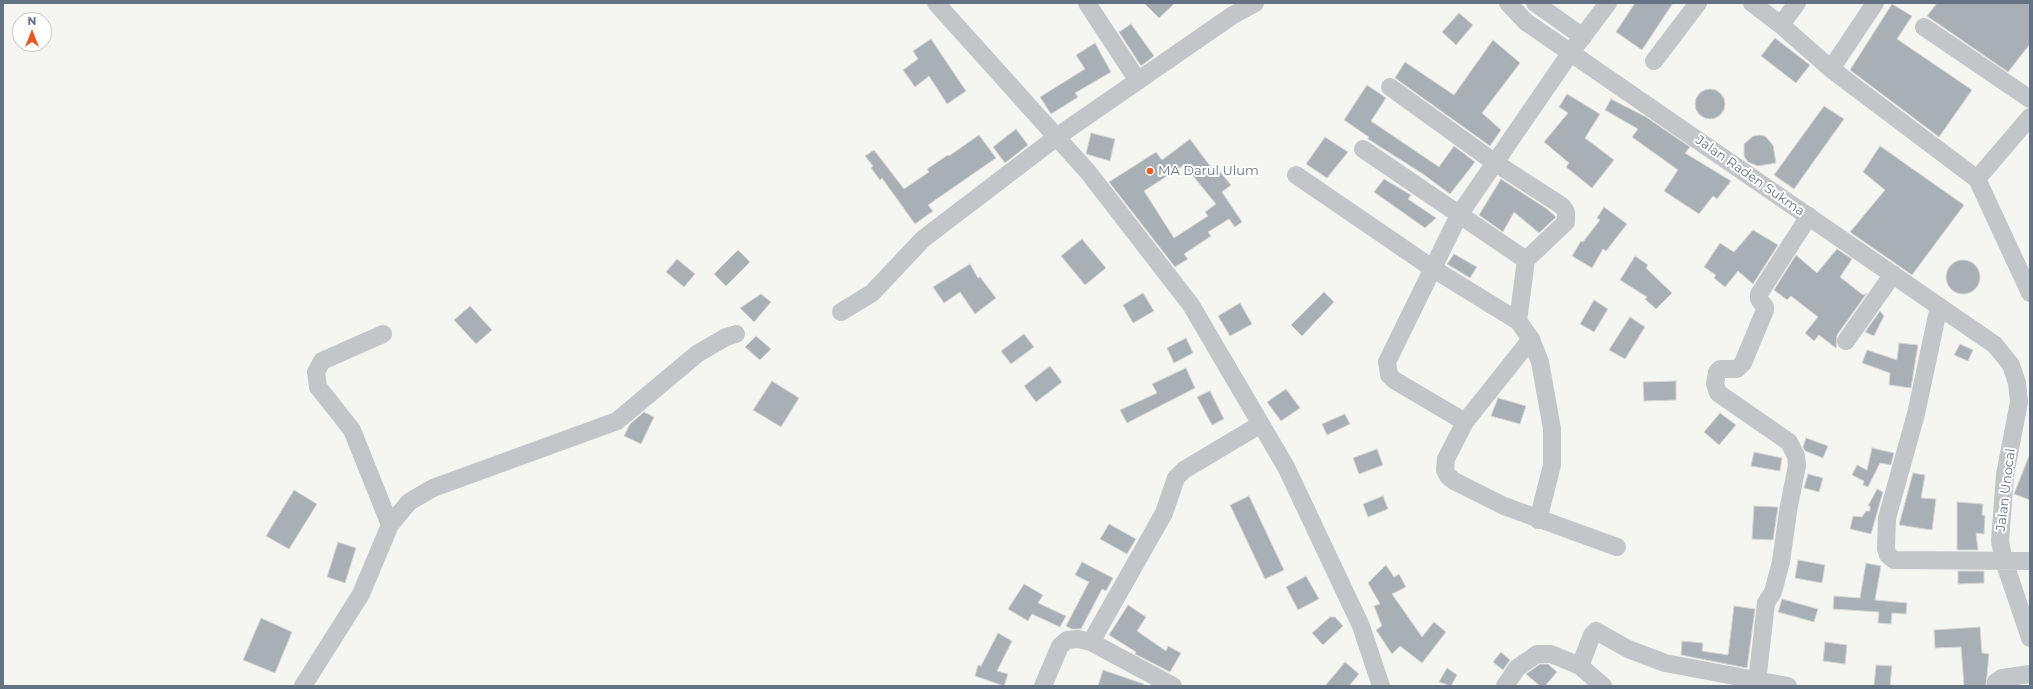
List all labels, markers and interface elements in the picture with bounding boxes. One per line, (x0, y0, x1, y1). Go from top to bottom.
north arrow (12, 12, 52, 52)
text: N (28, 14, 36, 28)
street label: Jalan Raden Sukma (1693, 133, 1807, 219)
place label: MA Darul Ulum (1158, 163, 1259, 179)
marker: MA Darul Ulum (1145, 166, 1155, 176)
street label: Jalan Unocal (1993, 448, 2019, 532)

